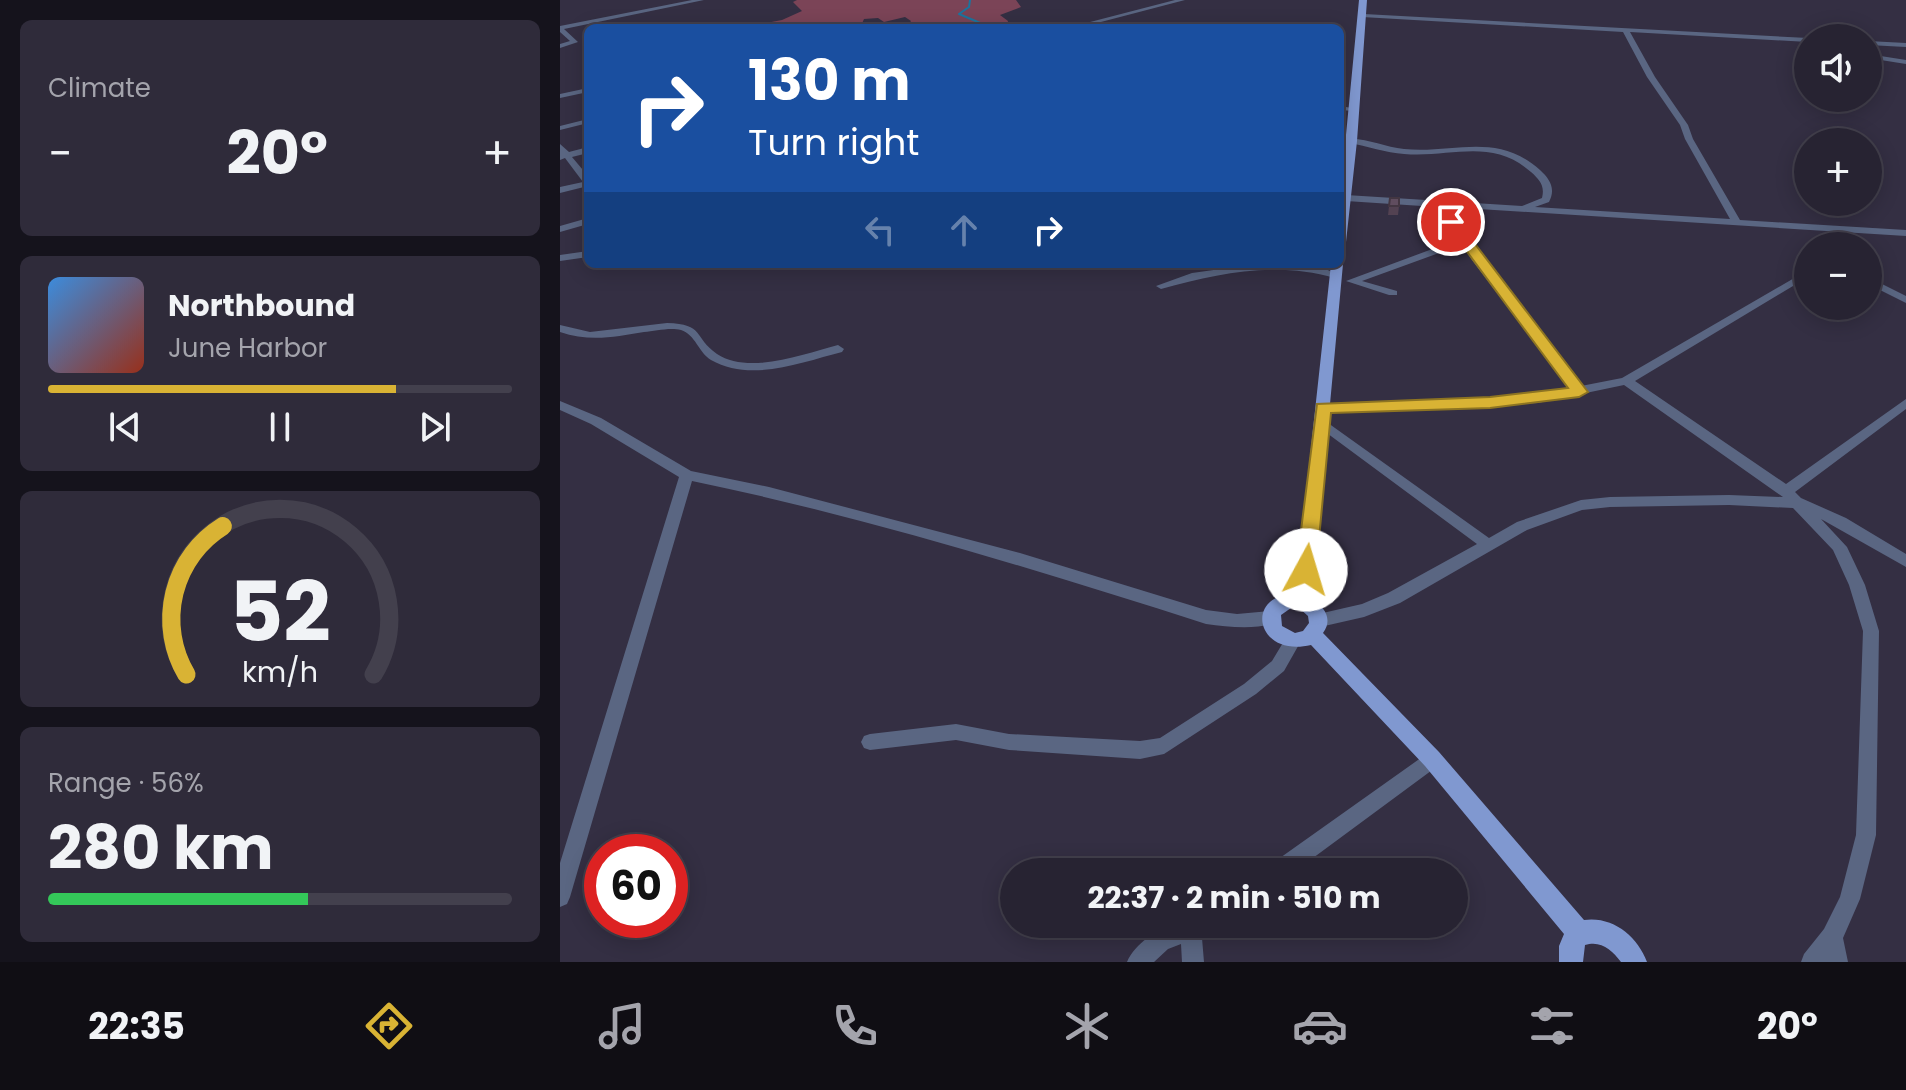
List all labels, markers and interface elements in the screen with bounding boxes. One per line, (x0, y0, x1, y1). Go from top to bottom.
map controls (1794, 24, 1882, 320)
button: sound (1794, 24, 1882, 112)
text: 130 m (748, 41, 911, 120)
icon: right (616, 56, 720, 160)
text: Climate (48, 70, 151, 106)
text: 20° (227, 111, 328, 195)
text: Turn right (748, 117, 919, 168)
text: − (48, 123, 72, 184)
text: + (482, 123, 512, 184)
button: + (1794, 128, 1882, 216)
pin (1417, 188, 1485, 256)
icon: arrive (1429, 200, 1473, 244)
icon: left (858, 208, 902, 252)
icon: ahead (942, 208, 986, 252)
icon: right (1026, 208, 1070, 252)
button: − (1794, 232, 1882, 320)
text: Northbound (168, 284, 355, 327)
text: June Harbor (168, 330, 327, 366)
icon: previous (103, 405, 147, 449)
icon: pause (258, 405, 302, 449)
icon: next (413, 405, 457, 449)
position arrow (1264, 528, 1348, 612)
text: 52 (229, 553, 331, 669)
text: km/h (242, 652, 318, 692)
text: Range · 56% (48, 765, 204, 801)
text: 280 km (48, 806, 274, 890)
speed limit sign: 60 (584, 834, 688, 938)
text: 22:37 · 2 min · 510 m (1087, 876, 1381, 919)
icon: directions (361, 998, 417, 1054)
icon: music (594, 998, 650, 1054)
icon: phone (827, 998, 883, 1054)
icon: climate (1059, 998, 1115, 1054)
icon: car (1292, 998, 1348, 1054)
icon: filters (1524, 998, 1580, 1054)
text: 22:35 (88, 1001, 185, 1052)
text: 20° (1757, 1001, 1818, 1052)

